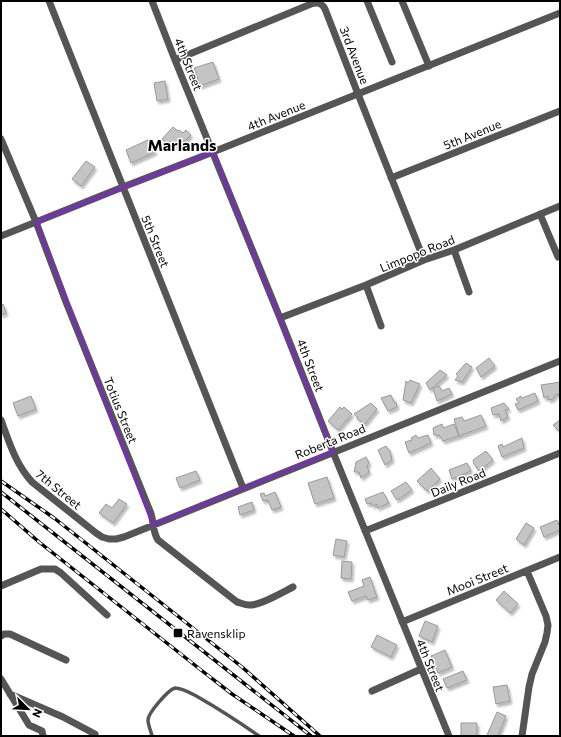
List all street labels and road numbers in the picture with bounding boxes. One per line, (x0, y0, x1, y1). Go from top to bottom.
street label: 3rd Avenue (338, 24, 372, 86)
street label: 4th Street (172, 36, 206, 92)
street label: 4th Avenue (245, 97, 307, 133)
street label: 5th Avenue (441, 116, 503, 152)
street label: 5th Street (139, 213, 173, 269)
street label: Limpopo Road (378, 232, 456, 274)
street label: 4th Street (295, 337, 327, 393)
street label: Totius Street (101, 375, 141, 445)
street label: Roberta Road (293, 421, 367, 461)
street label: Daily Road (429, 465, 487, 499)
street label: 7th Street (33, 466, 85, 512)
street label: Mooi Street (444, 560, 510, 598)
street label: 4th Street (414, 637, 448, 693)

